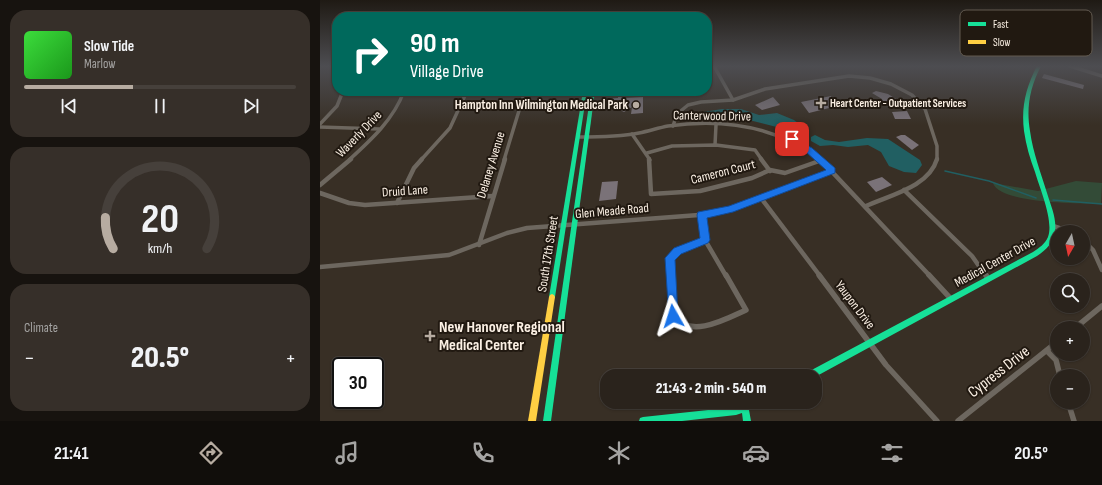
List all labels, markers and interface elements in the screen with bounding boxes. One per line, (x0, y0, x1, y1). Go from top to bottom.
legend (960, 10, 1092, 56)
text: Fast (993, 18, 1009, 31)
text: 90 m (410, 27, 460, 60)
icon: right (344, 28, 396, 80)
text: Slow (993, 36, 1010, 49)
text: Slow Tide (84, 37, 134, 56)
text: Marlow (84, 56, 116, 72)
text: Village Drive (410, 61, 484, 82)
icon: previous (58, 95, 80, 117)
icon: pause (149, 95, 171, 117)
icon: next (240, 95, 262, 117)
place label: Hampton Inn Wilmington Medical Park (455, 97, 629, 113)
marker: Heart Center - Outpatient Services (815, 97, 827, 109)
place label: Heart Center - Outpatient Services (830, 97, 966, 110)
marker: Hampton Inn Wilmington Medical Park (631, 100, 641, 110)
street label: Waverly Drive (333, 107, 385, 161)
street label: Canterwood Drive (673, 107, 751, 125)
pin (775, 122, 809, 156)
icon: arrive (781, 128, 803, 150)
street label: Delaney Avenue (473, 130, 509, 200)
street label: Cameron Court (689, 156, 757, 188)
street label: Druid Lane (381, 181, 429, 201)
text: 20 (141, 194, 179, 243)
street label: Glen Meade Road (574, 200, 650, 222)
street label: South 17th Street (534, 215, 562, 293)
north arrow (1050, 225, 1090, 265)
map controls (1050, 225, 1090, 409)
street label: Medical Center Drive (952, 233, 1038, 291)
text: km/h (148, 239, 172, 256)
button: search (1050, 273, 1090, 313)
street label: Yaupon Drive (832, 278, 878, 332)
position arrow (652, 295, 694, 337)
place label: New Hanover Regional Medical Center (439, 318, 565, 355)
text: Climate (24, 320, 58, 336)
button: + (1050, 321, 1090, 361)
marker: New Hanover Regional Medical Center (424, 330, 436, 342)
text: 20.5° (131, 340, 189, 376)
street label: Cypress Drive (964, 342, 1034, 402)
text: − (24, 345, 35, 372)
text: + (285, 345, 296, 372)
speed limit sign: 30 (332, 357, 384, 409)
button: − (1050, 369, 1090, 409)
text: 21:43 · 2 min · 540 m (656, 379, 766, 398)
icon: directions (197, 439, 225, 467)
icon: music (333, 439, 361, 467)
icon: phone (469, 439, 497, 467)
icon: climate (605, 439, 633, 467)
icon: car (742, 439, 770, 467)
icon: filters (878, 439, 906, 467)
text: 21:41 (54, 443, 89, 464)
text: 20.5° (1014, 443, 1048, 464)

